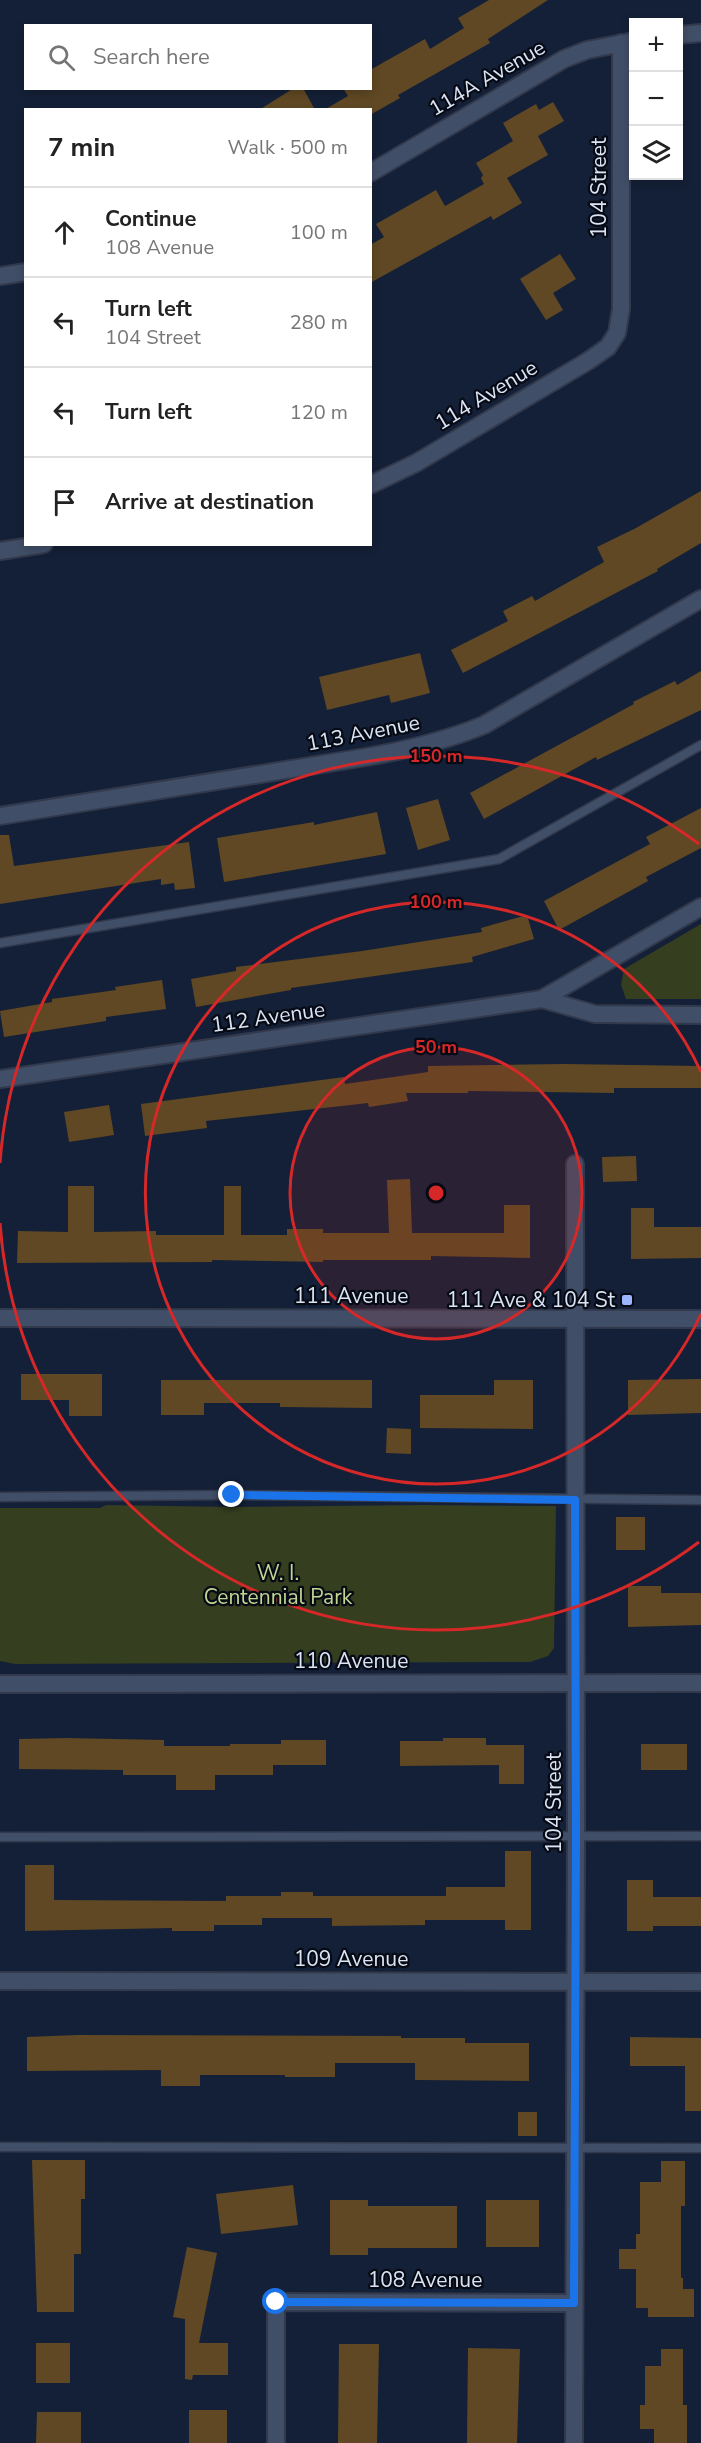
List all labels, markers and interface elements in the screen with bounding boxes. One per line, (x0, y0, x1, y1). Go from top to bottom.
map controls (629, 18, 683, 180)
button: + (629, 18, 683, 72)
search box (24, 24, 372, 90)
street label: 114A Avenue (424, 33, 550, 123)
icon: search (45, 41, 78, 74)
text: Search here (93, 42, 210, 72)
button: − (629, 72, 683, 126)
button: layers (629, 126, 683, 180)
text: 7 min (48, 130, 115, 165)
text: Walk · 500 m (228, 134, 348, 161)
street label: 104 Street (585, 137, 613, 238)
text: Continue (105, 204, 196, 234)
icon: ahead (48, 216, 81, 249)
text: 100 m (290, 219, 348, 246)
text: 108 Avenue (105, 234, 214, 261)
text: Turn left (105, 294, 192, 324)
icon: left (48, 306, 81, 339)
text: 280 m (290, 309, 348, 336)
text: 104 Street (105, 324, 201, 351)
street label: 114 Avenue (430, 353, 542, 437)
icon: left (48, 396, 81, 429)
text: Turn left (105, 397, 192, 427)
text: 120 m (290, 399, 348, 426)
icon: arrive (48, 486, 81, 519)
text: Arrive at destination (105, 487, 314, 517)
street label: 113 Avenue (304, 708, 422, 758)
text: 150 m (409, 744, 463, 768)
text: 100 m (409, 890, 463, 914)
street label: 112 Avenue (209, 995, 327, 1039)
text: 50 m (415, 1035, 457, 1059)
centre of rings (426, 1183, 446, 1203)
street label: 111 Avenue (294, 1282, 408, 1310)
place label: 111 Ave & 104 St (446, 1286, 616, 1314)
marker: 111 Ave & 104 St (620, 1293, 634, 1307)
route end (218, 1481, 244, 1507)
park label: W. I. Centennial Park (204, 1559, 353, 1611)
street label: 110 Avenue (294, 1647, 408, 1675)
street label: 104 Street (540, 1752, 568, 1853)
street label: 109 Avenue (294, 1945, 408, 1973)
street label: 108 Avenue (368, 2266, 482, 2294)
route start (262, 2288, 288, 2314)

